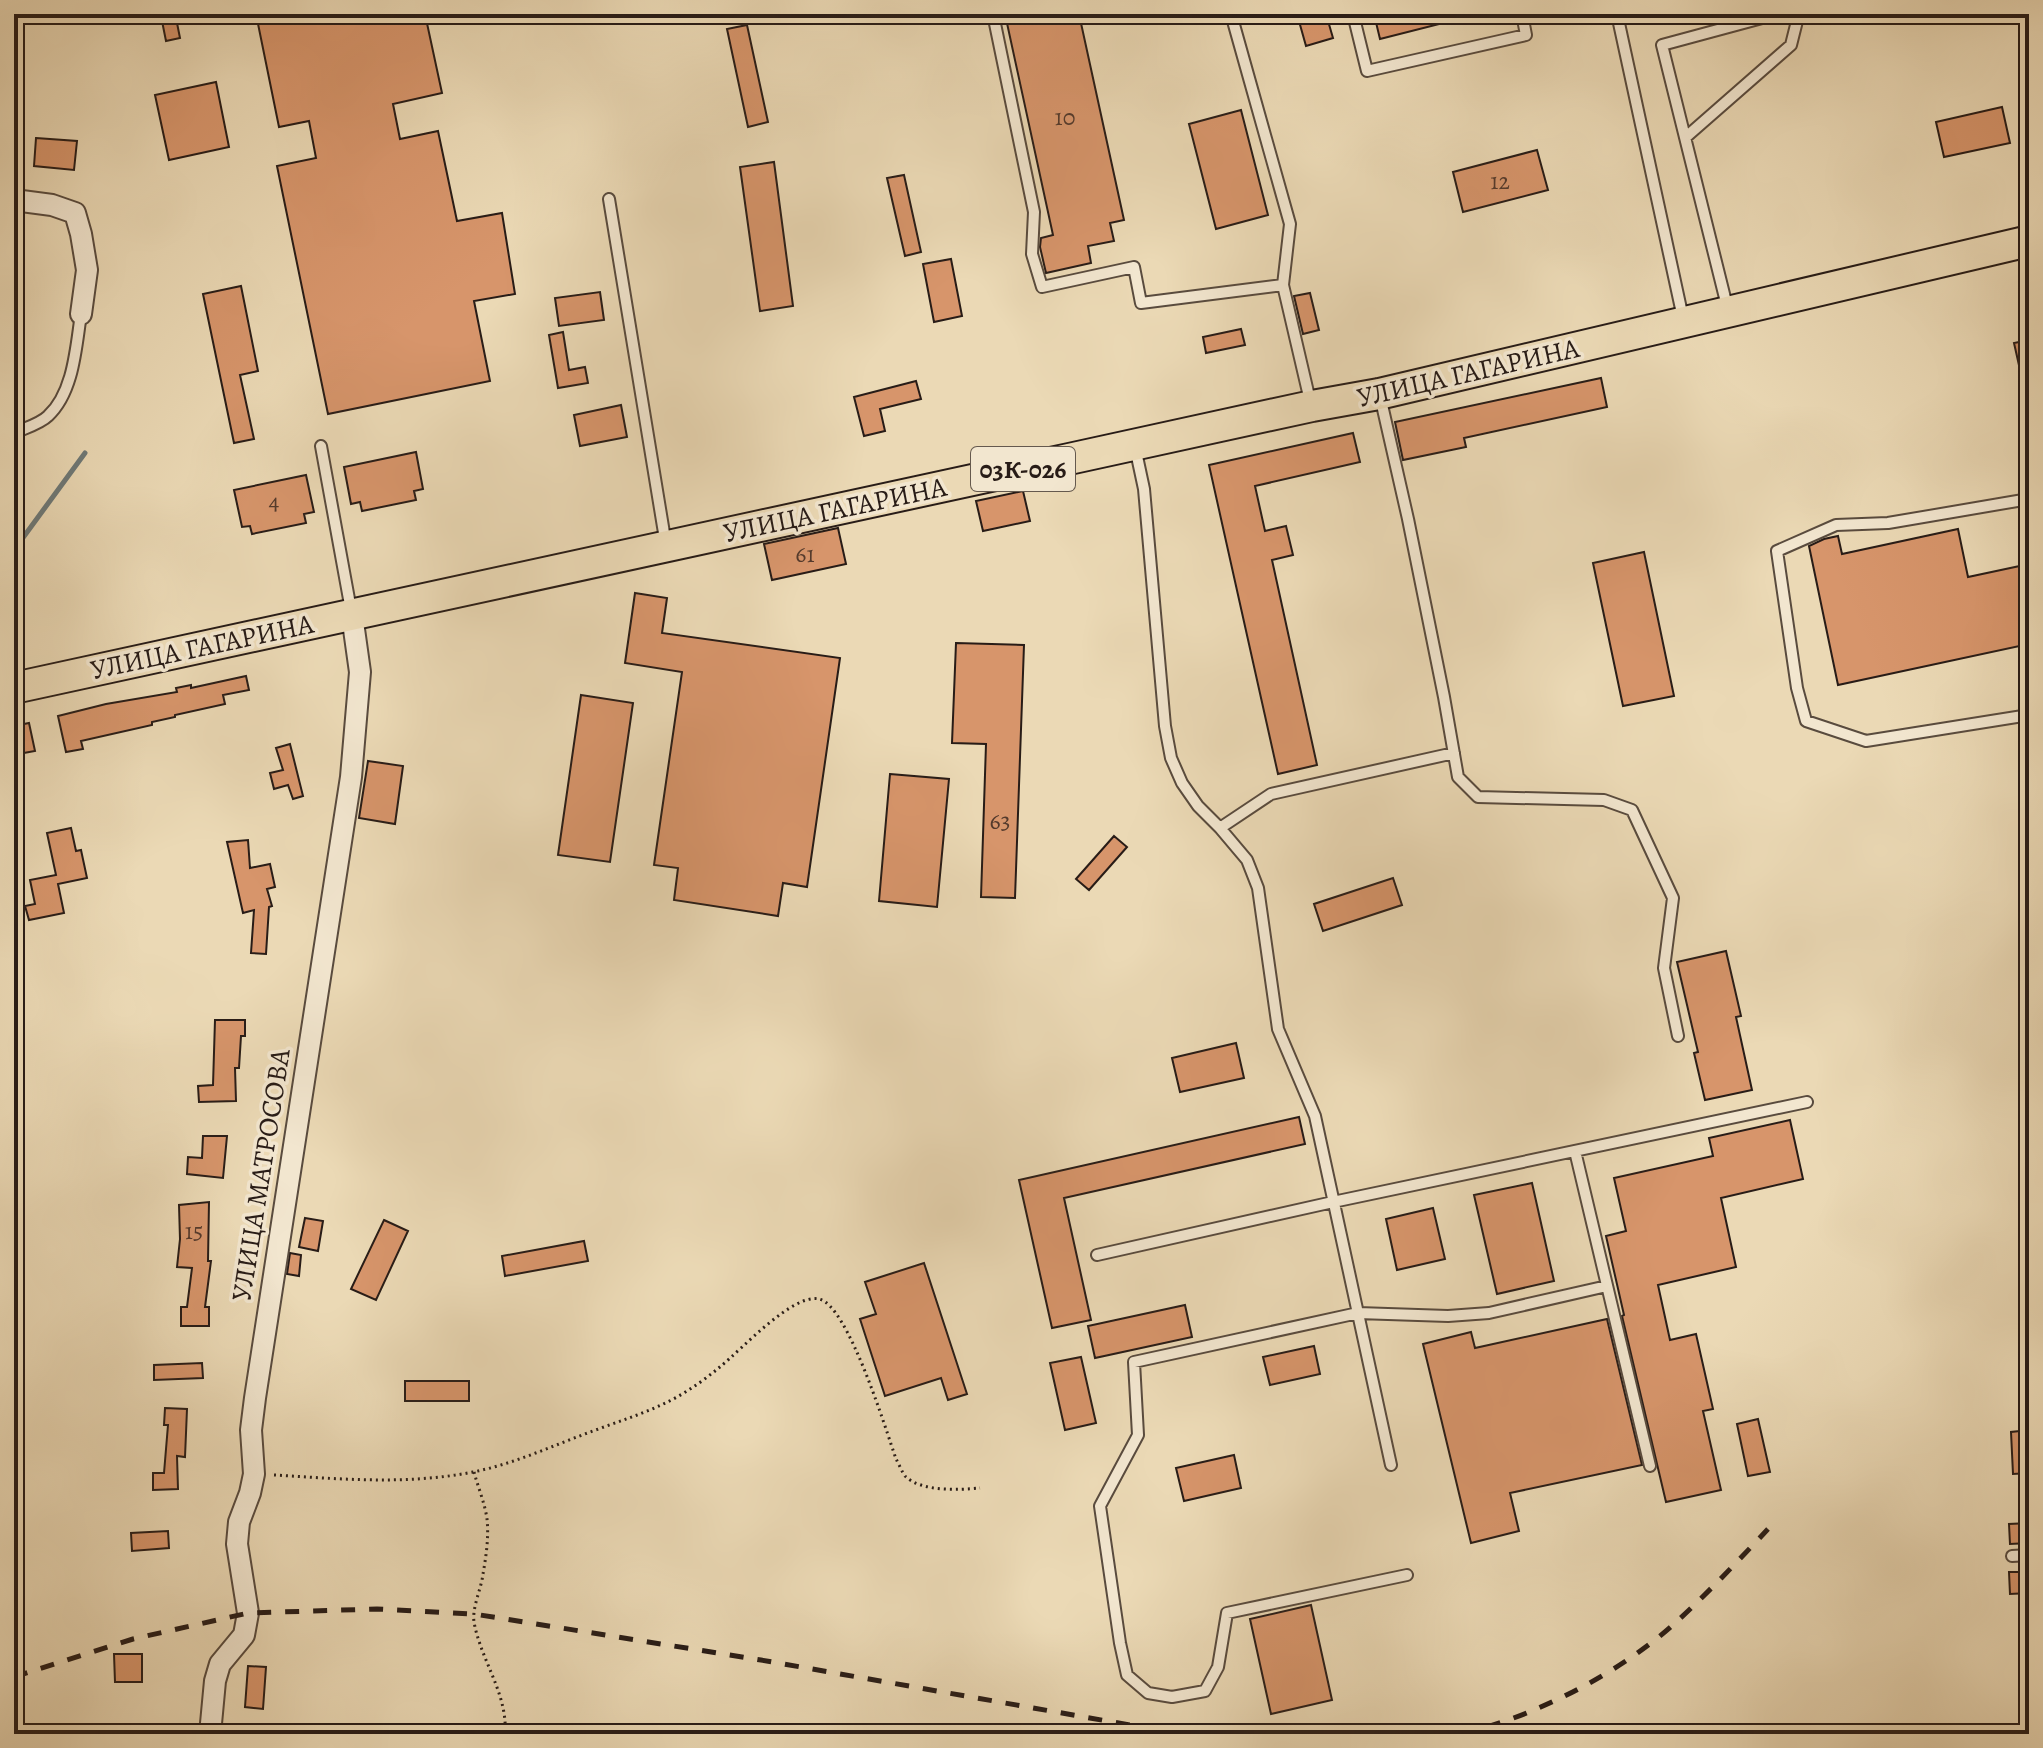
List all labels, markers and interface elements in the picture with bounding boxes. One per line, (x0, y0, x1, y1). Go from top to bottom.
house number: 10 (1055, 101, 1076, 133)
house number: 12 (1490, 165, 1510, 197)
street label: УЛИЦА ГАГАРИНА (1353, 329, 1584, 417)
road number: 03К-026 (971, 447, 1075, 491)
street label: УЛИЦА ГАГАРИНА (720, 468, 951, 552)
house number: 4 (269, 485, 280, 517)
house number: 61 (795, 538, 815, 570)
street label: УЛИЦА ГАГАРИНА (87, 605, 318, 689)
house number: 63 (989, 805, 1011, 837)
street label: УЛИЦА МАТРОСОВА (222, 1045, 300, 1304)
house number: 15 (185, 1215, 203, 1247)

